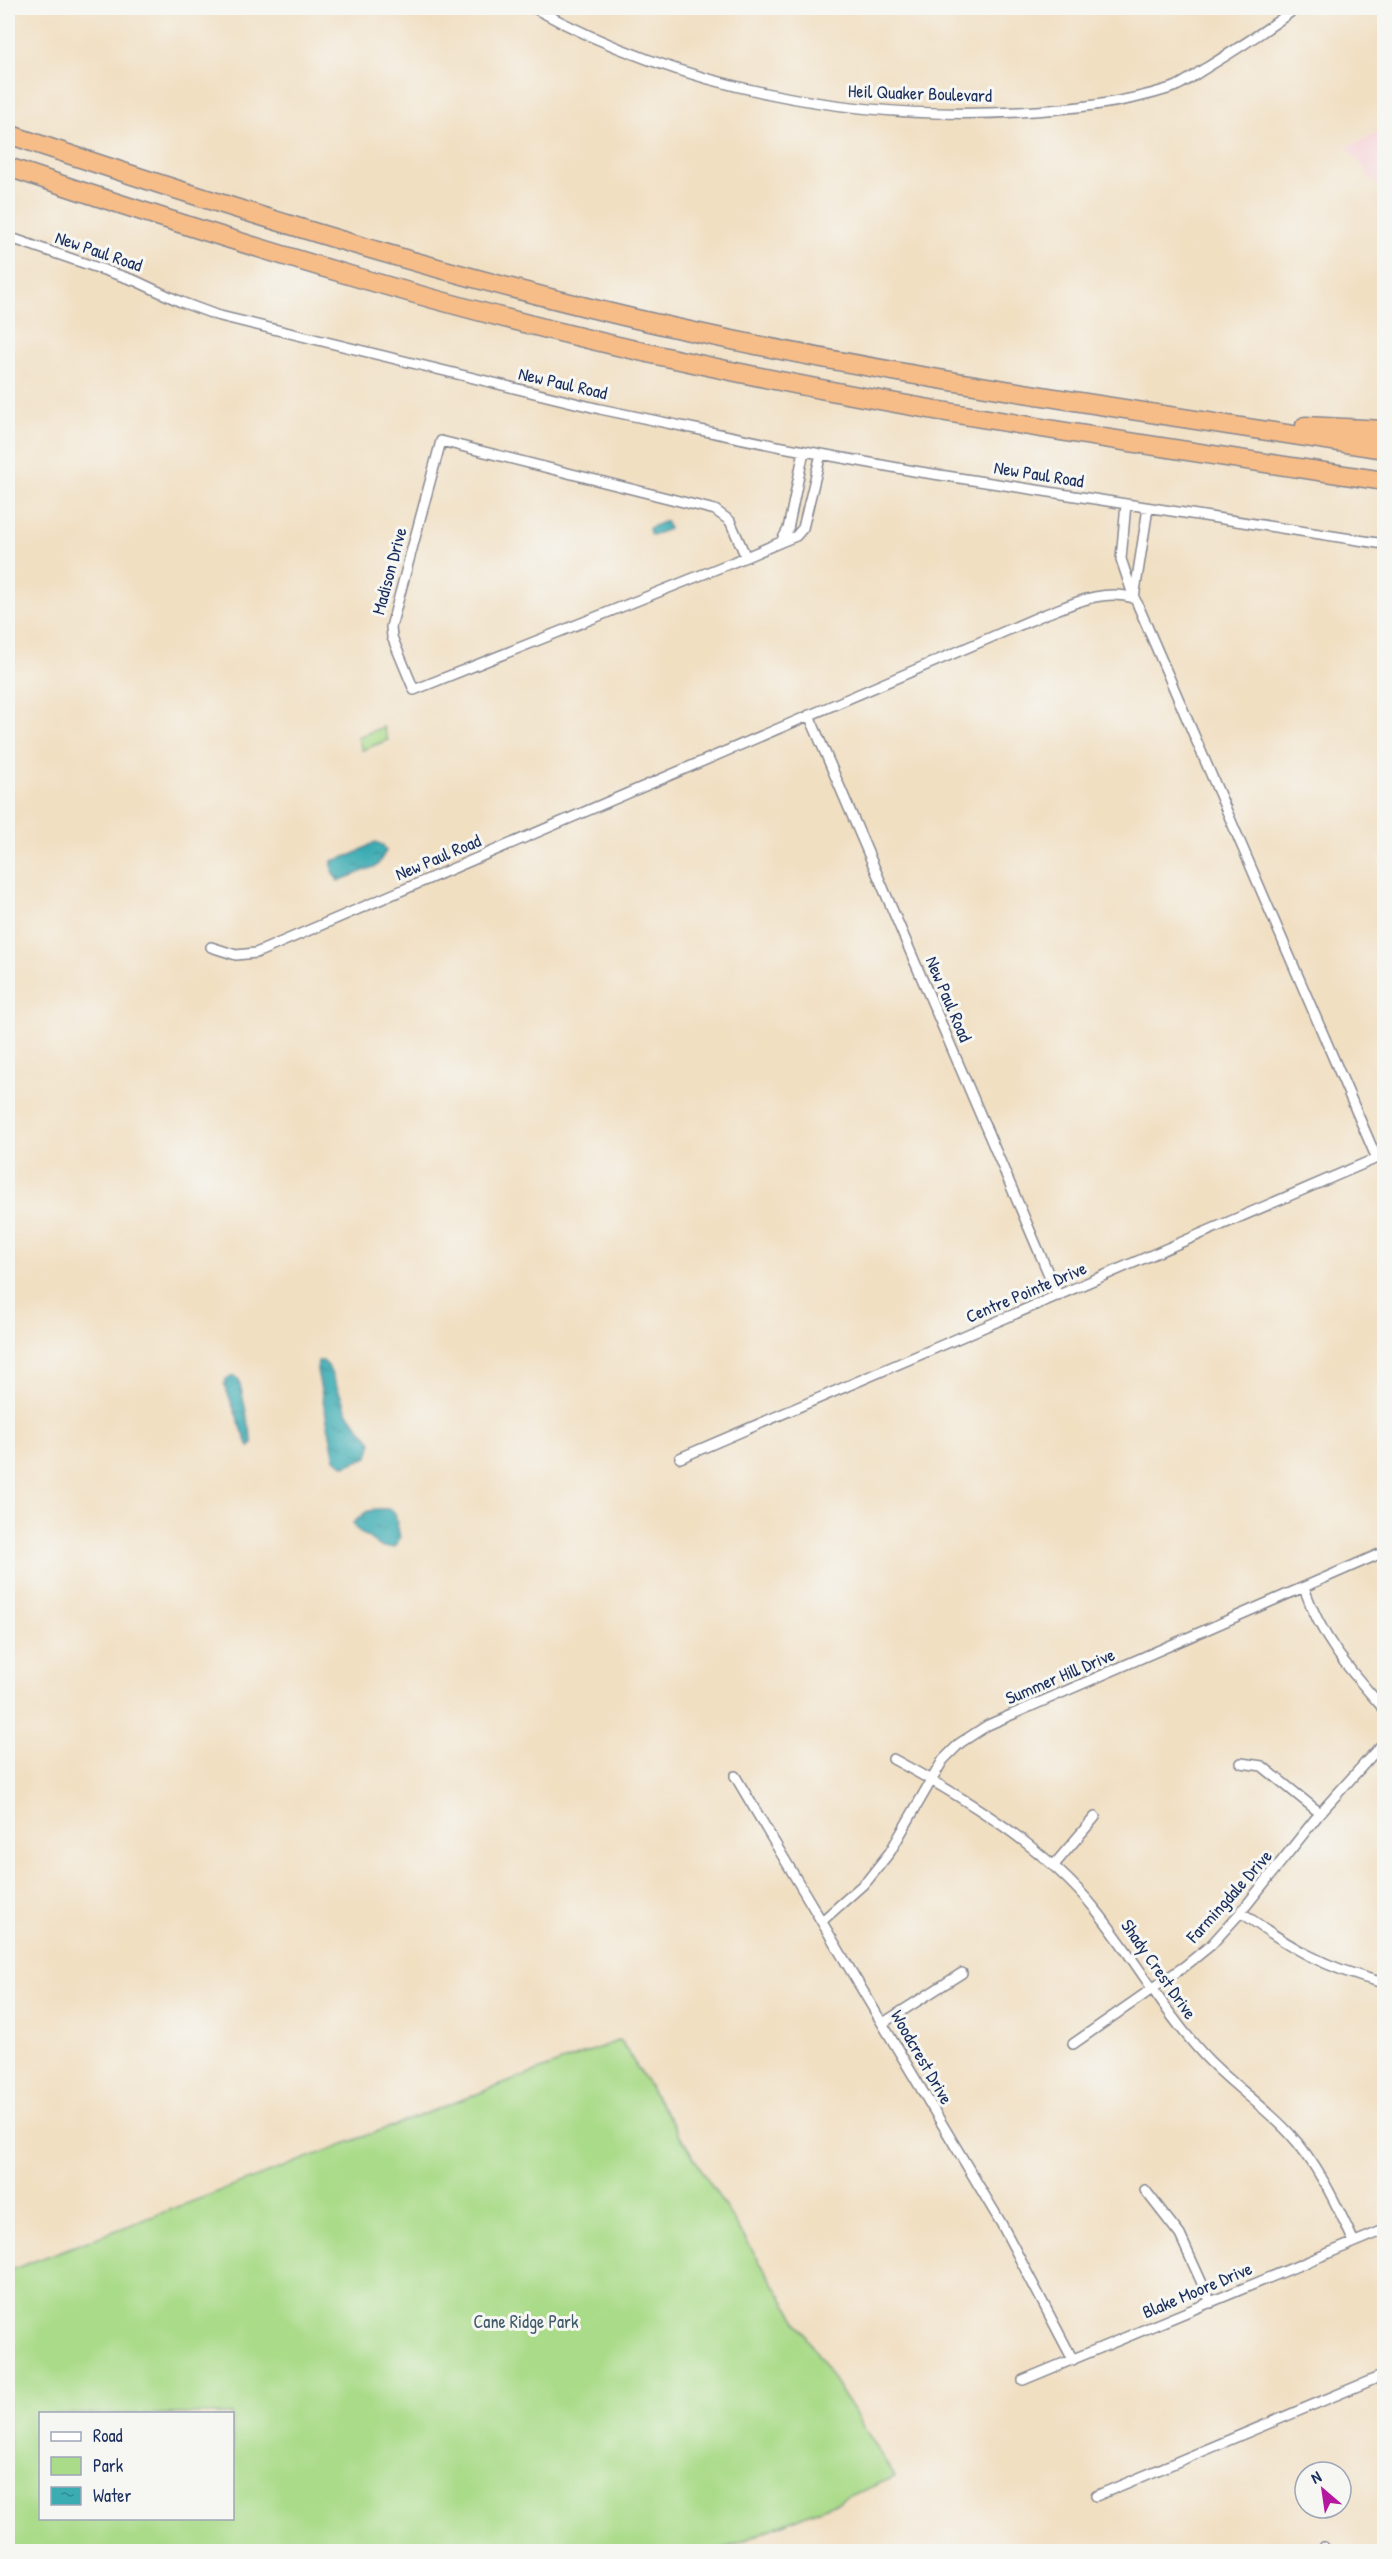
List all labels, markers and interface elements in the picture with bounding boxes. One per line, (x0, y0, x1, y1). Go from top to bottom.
street label: Heil Quaker Boulevard (848, 78, 992, 108)
street label: New Paul Road (52, 224, 146, 278)
street label: New Paul Road (516, 361, 610, 405)
street label: New Paul Road (992, 455, 1086, 493)
street label: Madison Drive (365, 525, 413, 617)
street label: New Paul Road (391, 828, 485, 886)
street label: New Paul Road (920, 952, 978, 1046)
street label: Centre Pointe Drive (962, 1255, 1090, 1329)
street label: Summer Hill Drive (1002, 1642, 1118, 1710)
street label: Farmingdale Drive (1180, 1844, 1278, 1949)
street label: Shady Crest Drive (1115, 1914, 1203, 2024)
street label: Woodcrest Drive (885, 2005, 959, 2109)
street label: Blake Moore Drive (1138, 2256, 1256, 2324)
park label: Cane Ridge Park (473, 2309, 579, 2334)
legend (39, 2412, 234, 2520)
text: Road (93, 2423, 123, 2448)
text: Park (93, 2453, 124, 2478)
north arrow (1293, 2460, 1353, 2520)
text: N (1307, 2465, 1325, 2489)
text: Water (93, 2483, 131, 2508)

